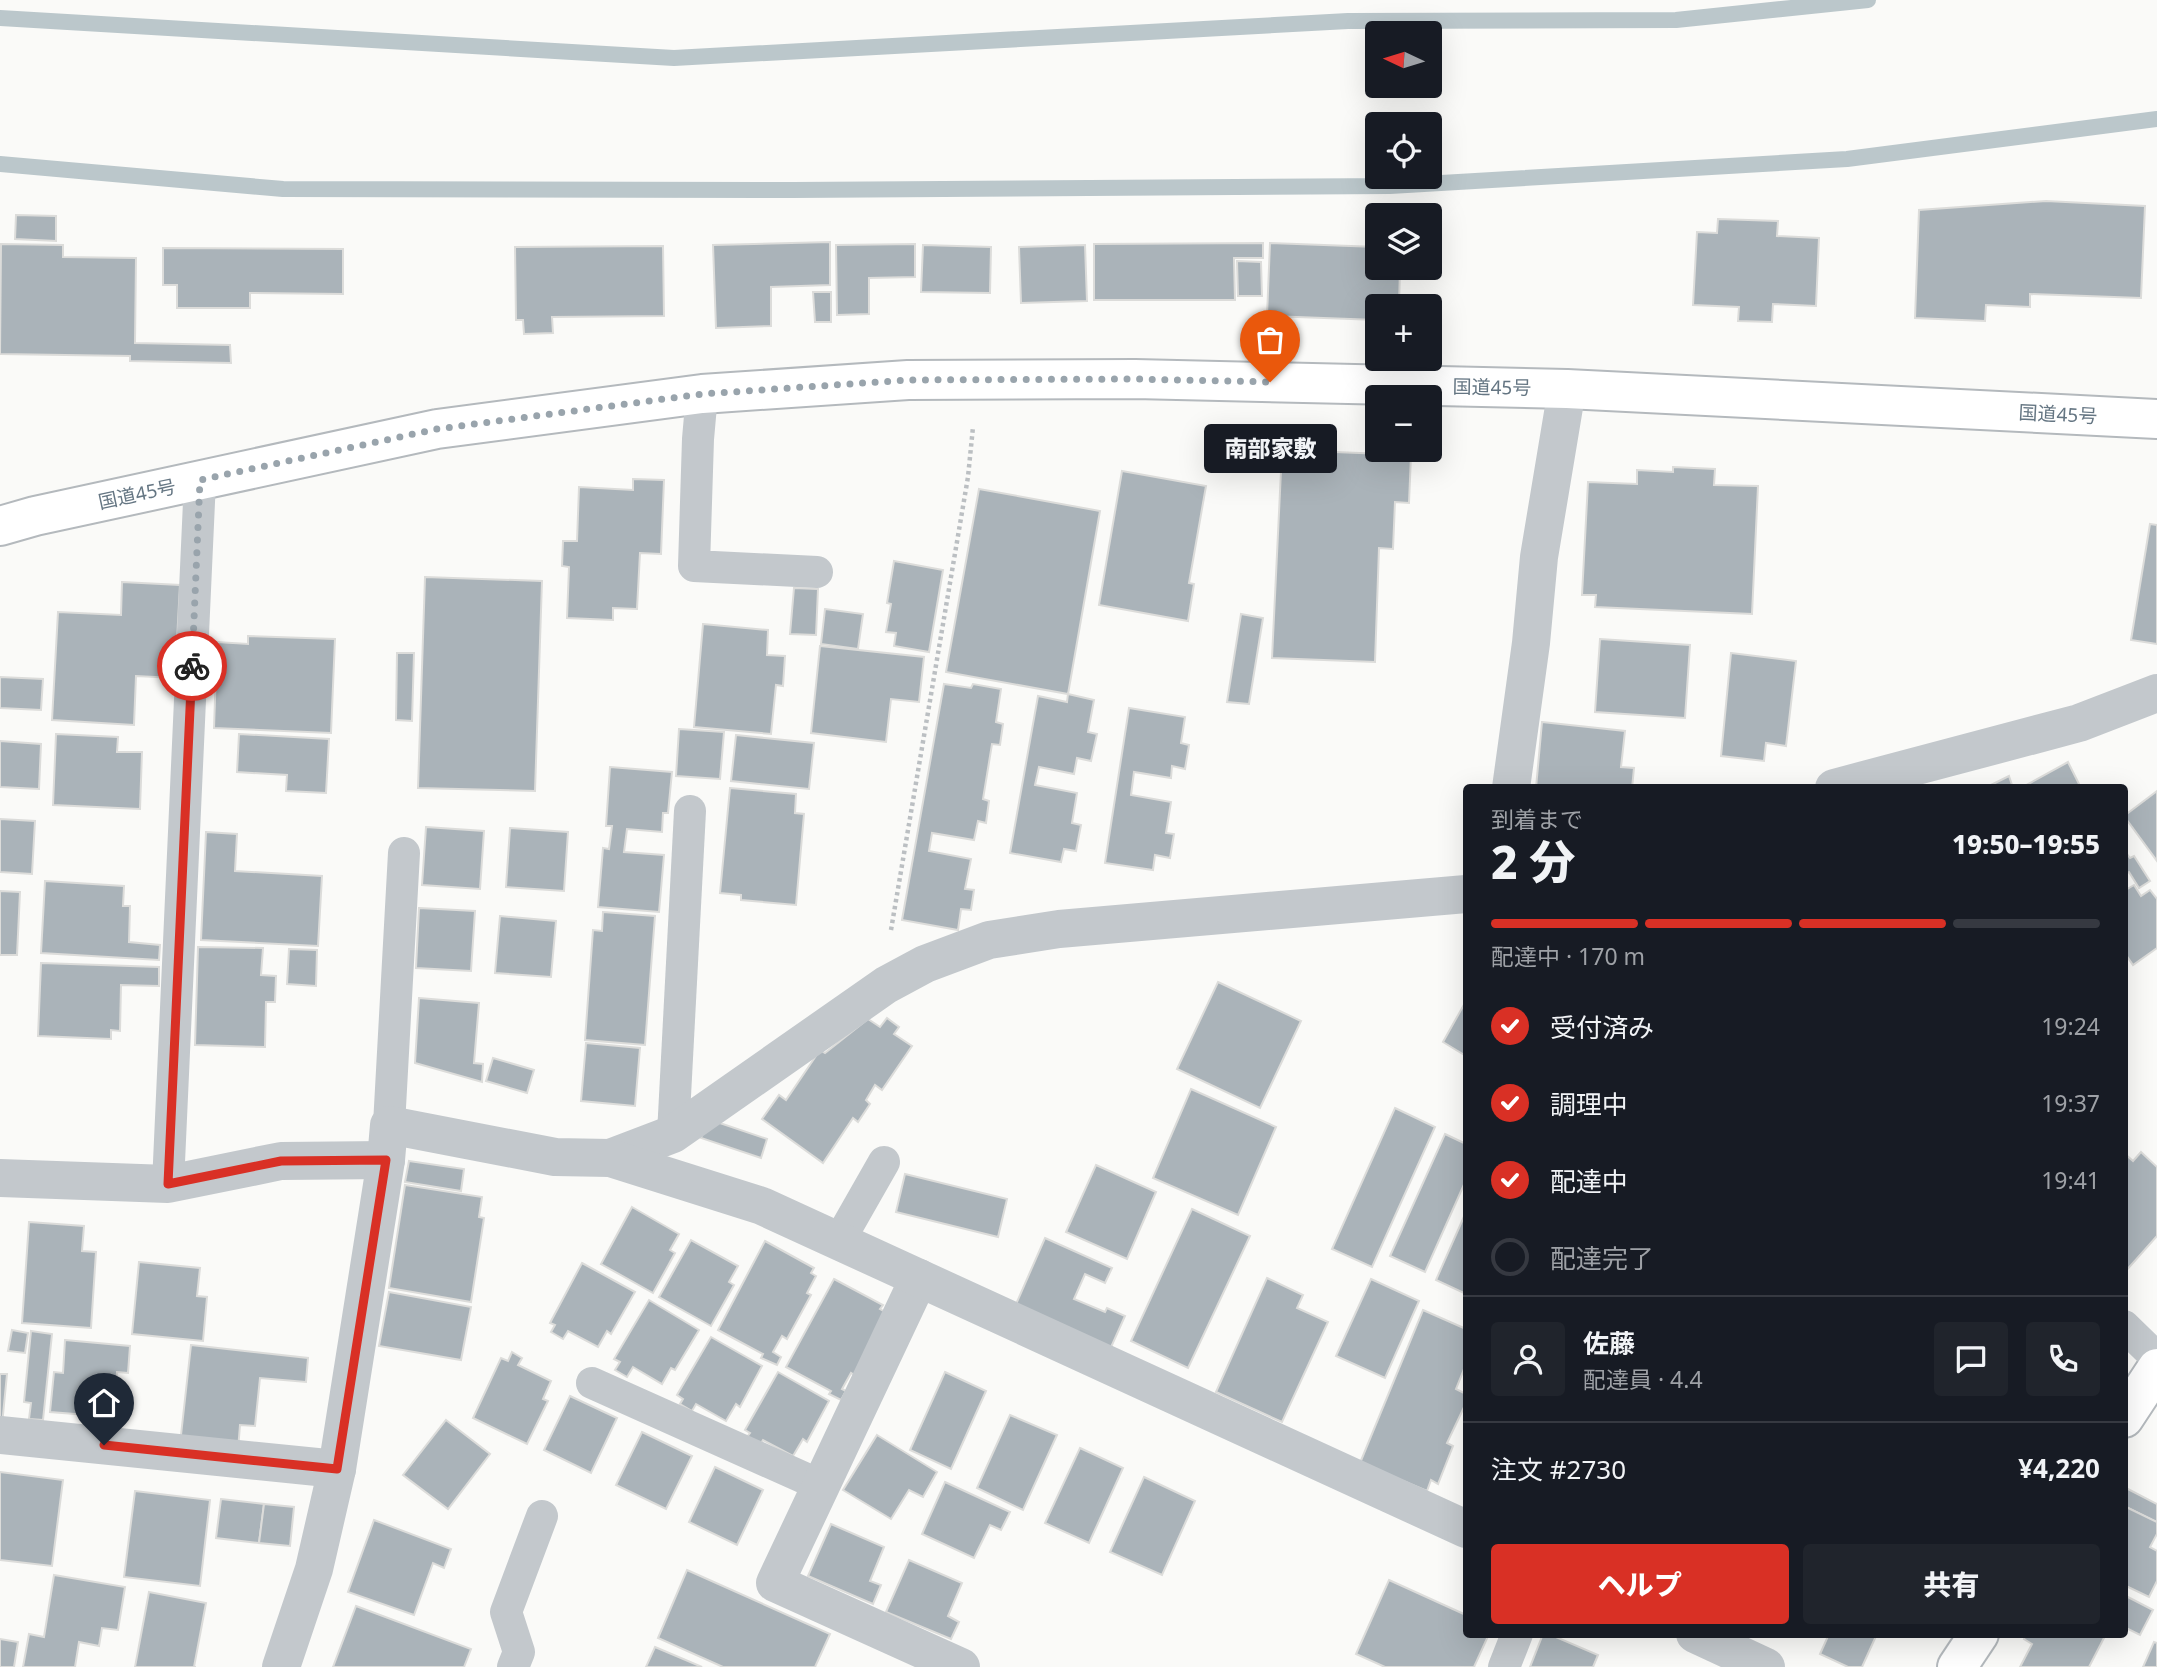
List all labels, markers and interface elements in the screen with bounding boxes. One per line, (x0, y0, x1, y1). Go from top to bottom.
north arrow (1365, 21, 1442, 98)
map controls (1365, 21, 1442, 462)
button: locate (1365, 112, 1442, 189)
button: layers (1365, 203, 1442, 280)
button: + (1365, 294, 1442, 371)
pin (1240, 310, 1300, 382)
icon: bag (1251, 321, 1289, 359)
street label: 国道45号 (1452, 373, 1532, 401)
button: − (1365, 385, 1442, 462)
street label: 国道45号 (2018, 399, 2098, 429)
callout: 南部家敷 (1204, 424, 1336, 473)
text: 南部家敷 (1225, 432, 1317, 464)
street label: 国道45号 (96, 473, 178, 515)
courier (157, 631, 227, 701)
icon: bike (173, 647, 211, 685)
text: 到着まで (1491, 803, 1583, 835)
text: 19:50–19:55 (1952, 826, 2100, 862)
text: 2 分 (1491, 830, 1576, 892)
text: 配達中 · 170 m (1491, 940, 1645, 972)
icon: check (1491, 1007, 1529, 1045)
text: 受付済み (1550, 1009, 1654, 1045)
text: 19:24 (2041, 1010, 2100, 1042)
icon: check (1491, 1084, 1529, 1122)
text: 調理中 (1550, 1086, 1628, 1122)
text: 19:37 (2041, 1087, 2100, 1119)
icon: check (1491, 1161, 1529, 1199)
text: 配達中 (1550, 1163, 1628, 1199)
text: 19:41 (2041, 1164, 2100, 1196)
text: 配達完了 (1550, 1240, 1654, 1276)
button: person (1491, 1322, 1565, 1396)
button: chat (1934, 1322, 2008, 1396)
button: phone (2026, 1322, 2100, 1396)
text: 佐藤 (1583, 1325, 1635, 1361)
text: 配達員 · 4.4 (1583, 1363, 1703, 1395)
pin (74, 1373, 134, 1445)
icon: home (85, 1384, 123, 1422)
text: ¥4,220 (2018, 1450, 2100, 1486)
text: 注文 #2730 (1491, 1451, 1626, 1487)
button: ヘルプ (1491, 1544, 1789, 1624)
button: 共有 (1803, 1544, 2100, 1624)

